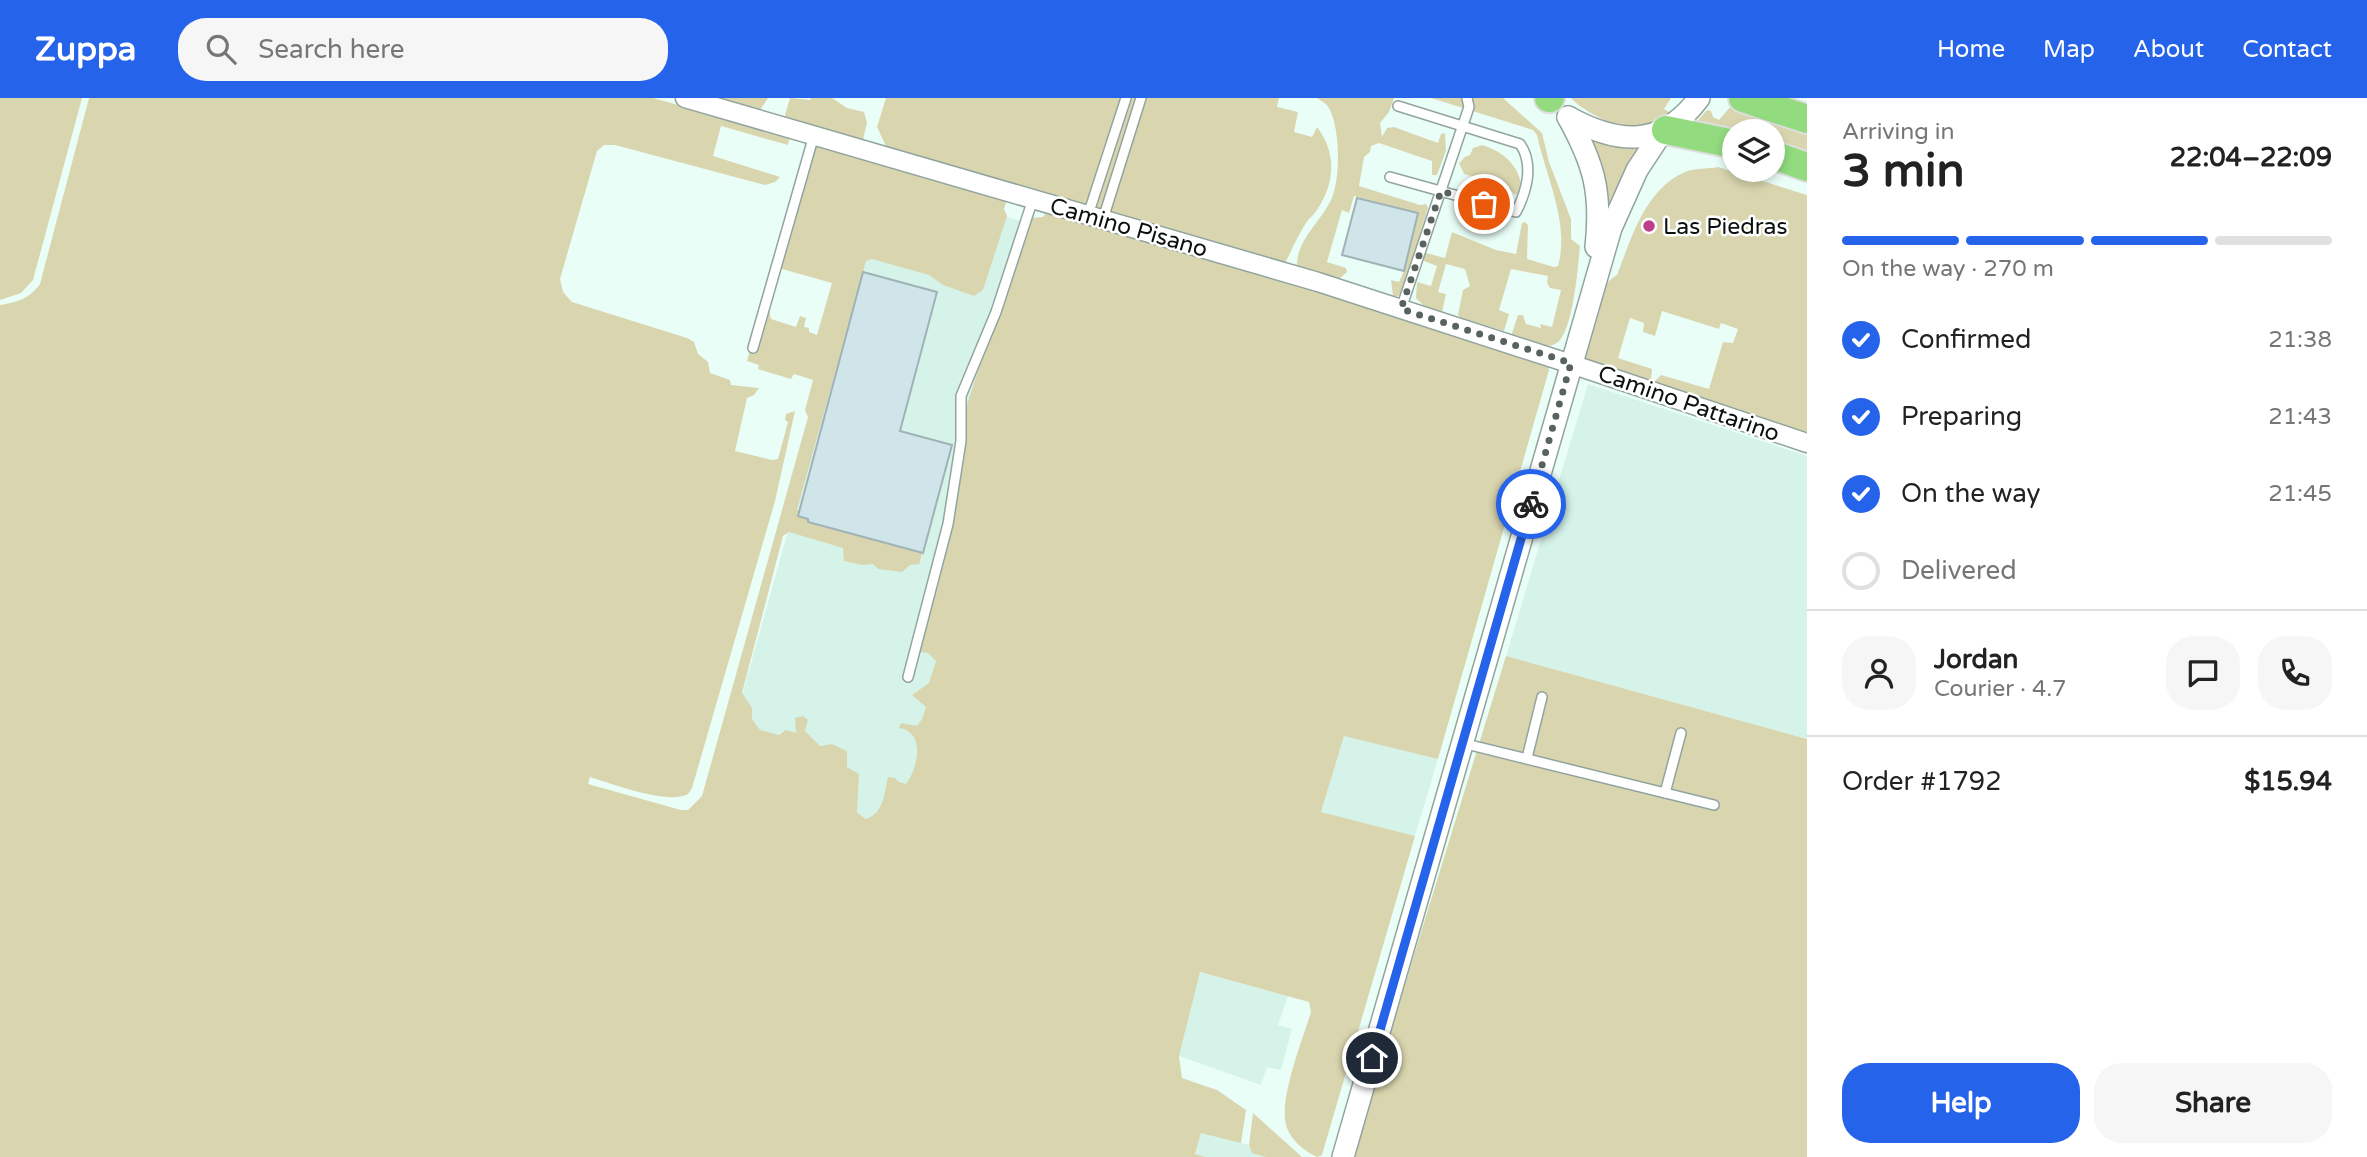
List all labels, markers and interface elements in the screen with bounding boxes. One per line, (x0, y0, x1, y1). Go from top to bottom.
search box (178, 18, 668, 81)
text: Zuppa (35, 30, 136, 69)
icon: search (202, 30, 240, 68)
text: Search here (258, 34, 405, 65)
text: Home (1937, 35, 2005, 64)
text: Map (2043, 35, 2095, 64)
text: About (2133, 35, 2204, 64)
text: Contact (2242, 35, 2332, 64)
text: Arriving in (1842, 118, 1955, 146)
map controls (1722, 119, 1785, 182)
button: layers (1722, 119, 1785, 182)
text: 22:04–22:09 (2170, 142, 2332, 173)
text: 3 min (1842, 144, 1965, 199)
pin (1454, 174, 1514, 234)
icon: bag (1465, 185, 1503, 223)
street label: Camino Pisano (1047, 192, 1211, 264)
place label: Las Piedras (1663, 213, 1788, 241)
marker: Las Piedras (1641, 218, 1657, 234)
text: On the way · 270 m (1842, 255, 2054, 283)
icon: check (1842, 321, 1880, 359)
text: Confirmed (1901, 324, 2031, 355)
text: 21:38 (2268, 326, 2332, 354)
street label: Camino Pattarino (1594, 360, 1783, 448)
icon: check (1842, 398, 1880, 436)
text: Preparing (1901, 401, 2022, 432)
text: 21:43 (2268, 403, 2332, 431)
courier (1496, 469, 1566, 539)
icon: check (1842, 475, 1880, 513)
text: On the way (1901, 478, 2041, 509)
text: 21:45 (2268, 480, 2332, 508)
icon: bike (1512, 485, 1550, 523)
text: Delivered (1901, 555, 2017, 586)
button: person (1842, 636, 1916, 710)
button: chat (2166, 636, 2240, 710)
button: phone (2258, 636, 2332, 710)
text: Jordan (1934, 644, 2018, 675)
text: Courier · 4.7 (1934, 675, 2067, 703)
text: Order #1792 (1842, 766, 2002, 797)
text: $15.94 (2244, 766, 2332, 797)
pin (1342, 1028, 1402, 1088)
icon: home (1353, 1039, 1391, 1077)
button: Help (1842, 1063, 2080, 1143)
button: Share (2094, 1063, 2332, 1143)

